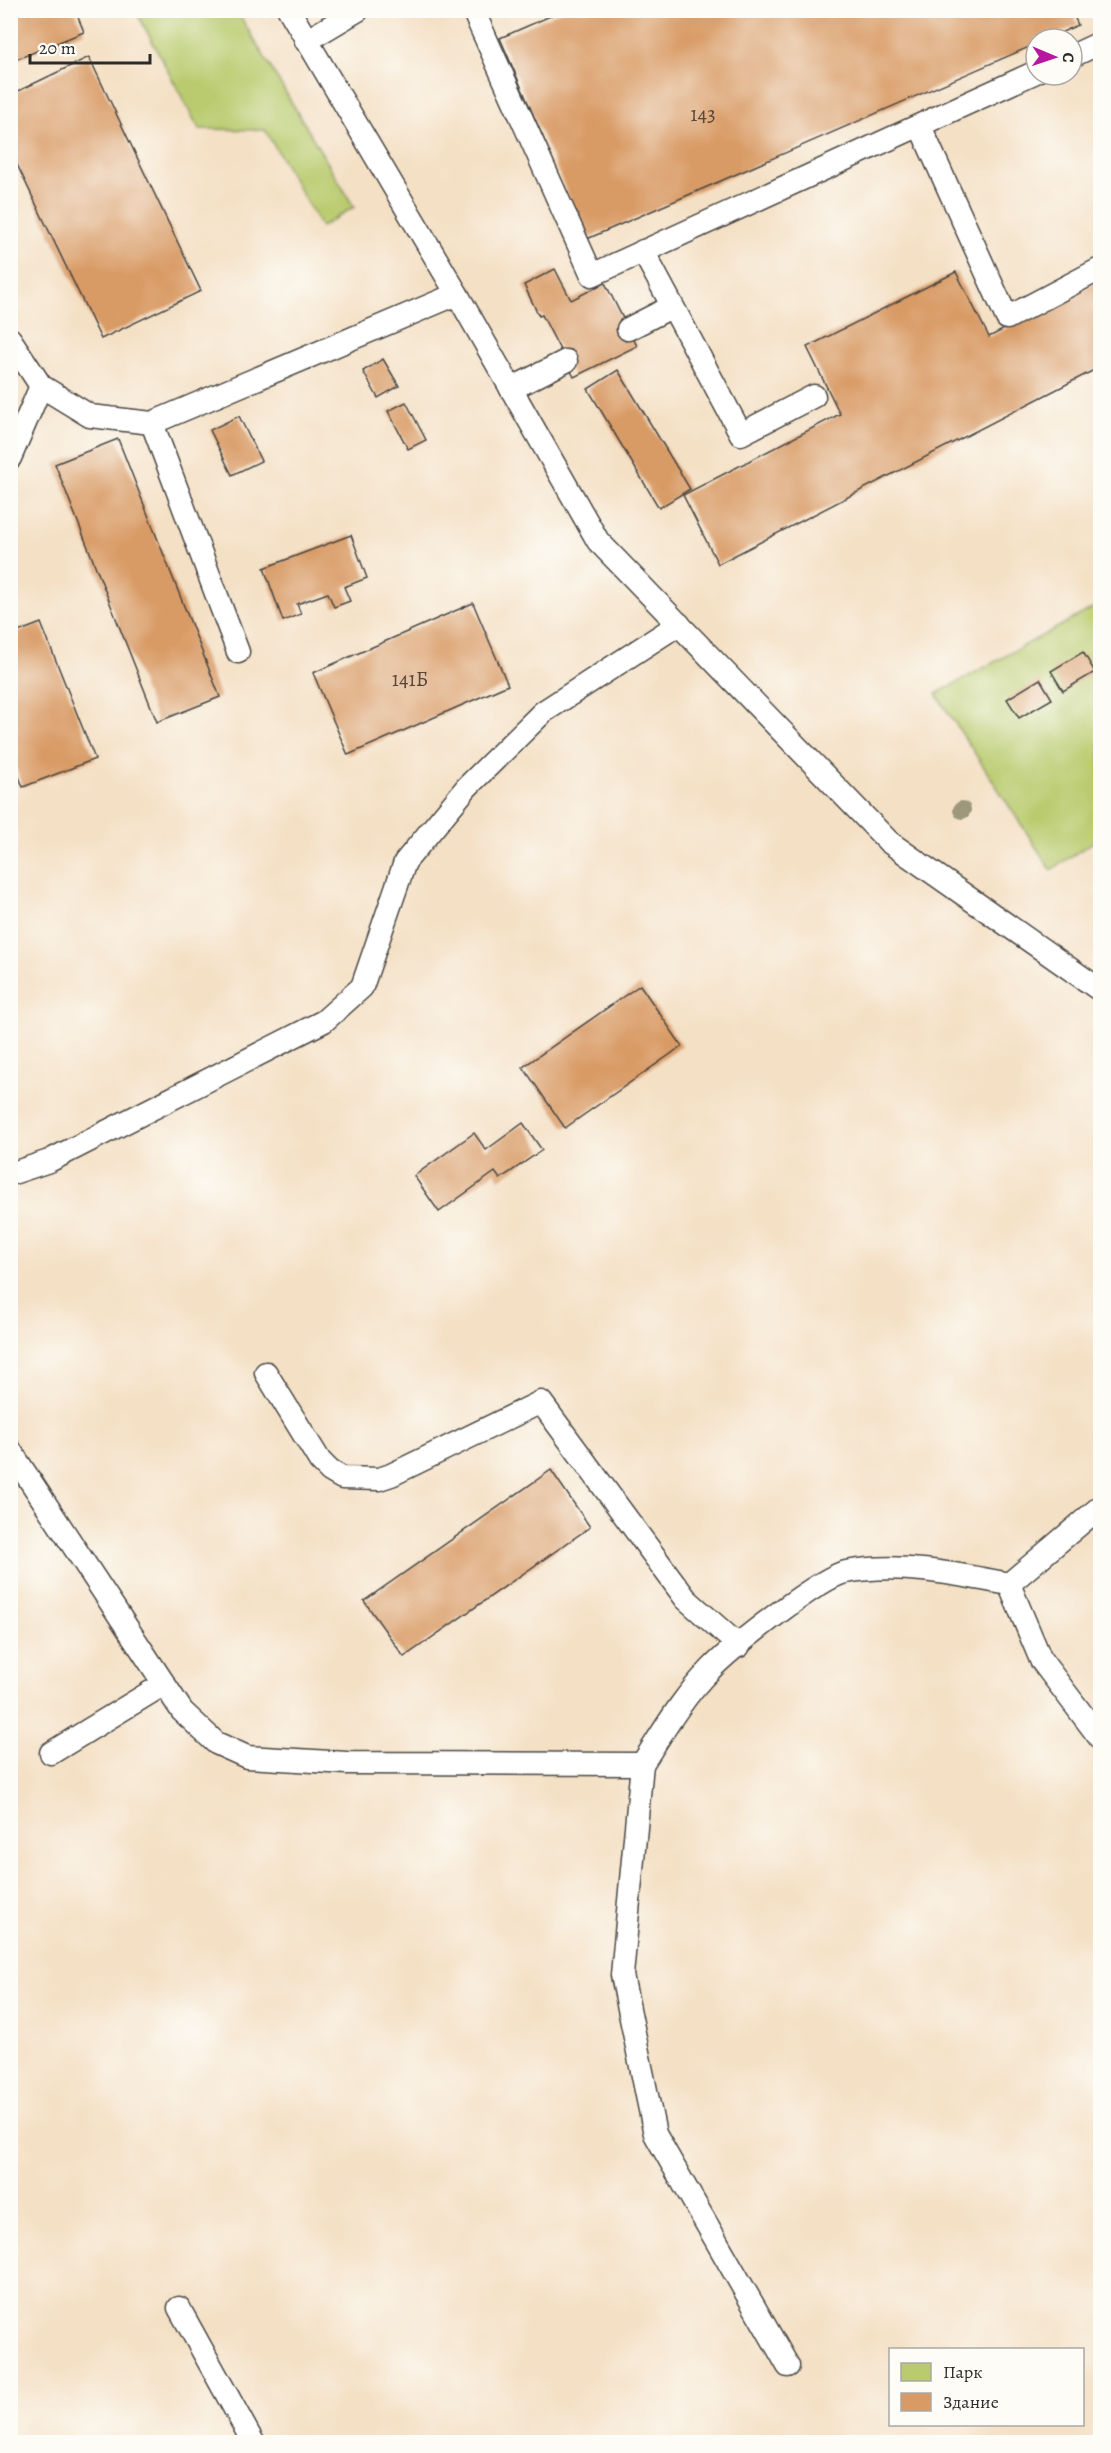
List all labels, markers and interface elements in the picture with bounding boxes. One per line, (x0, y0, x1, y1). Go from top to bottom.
scale bar (30, 27, 150, 65)
north arrow (1024, 27, 1084, 87)
text: 20 m (39, 36, 76, 60)
text: С (1057, 52, 1079, 63)
house number: 143 (690, 100, 716, 128)
house number: 141Б (392, 665, 428, 693)
legend (889, 2348, 1084, 2426)
text: Парк (943, 2360, 983, 2384)
text: Здание (943, 2390, 999, 2414)

